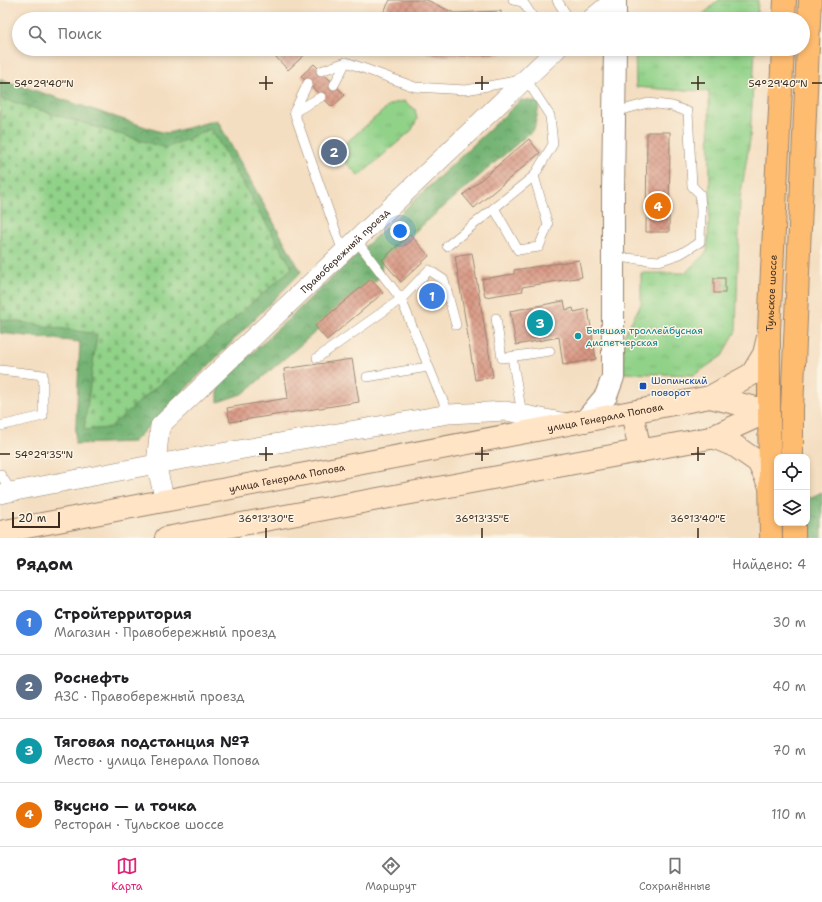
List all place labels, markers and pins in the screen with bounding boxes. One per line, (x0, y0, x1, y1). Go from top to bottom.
pin: 2 (321, 137, 347, 167)
pin: 4 (645, 191, 671, 221)
pin: 1 (419, 281, 445, 311)
pin: 3 (527, 308, 553, 338)
place label: Бывшая троллейбусная диспетчерская (586, 324, 703, 349)
marker: Бывшая троллейбусная диспетчерская (573, 331, 583, 341)
place label: Шопинский поворот (651, 374, 708, 399)
marker: Шопинский поворот (638, 381, 648, 391)

